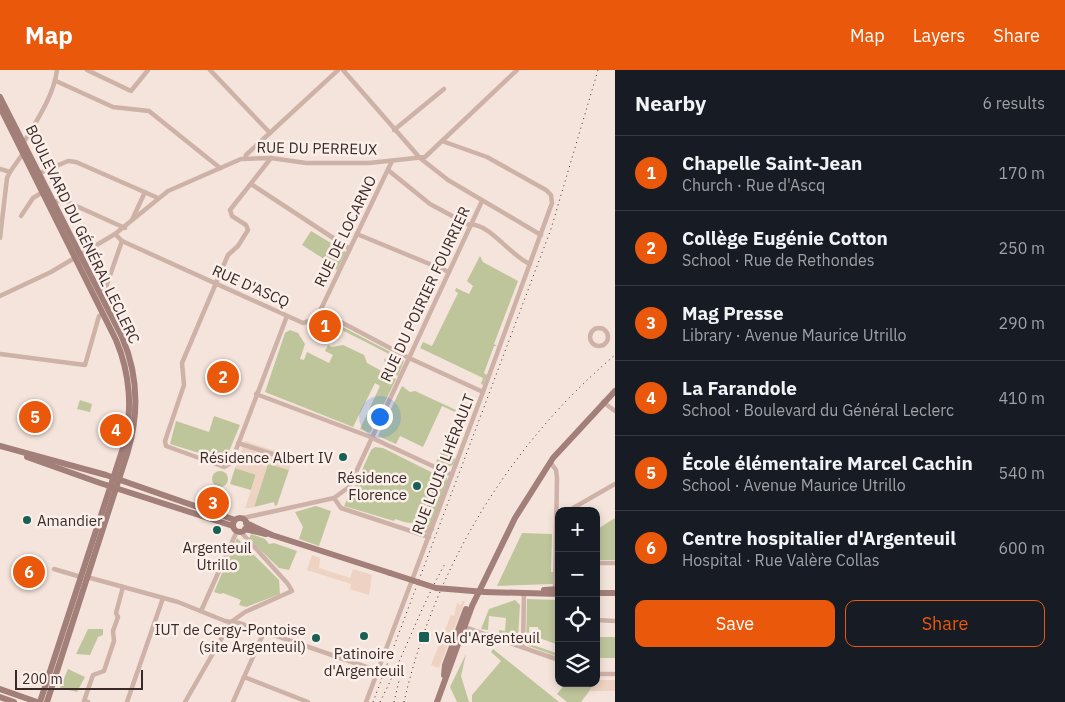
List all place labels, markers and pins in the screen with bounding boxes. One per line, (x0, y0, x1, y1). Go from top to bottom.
pin: 1 (309, 307, 341, 345)
pin: 2 (207, 358, 239, 396)
pin: 5 (19, 398, 51, 436)
pin: 4 (100, 411, 132, 449)
place label: Résidence Albert IV (200, 448, 333, 467)
marker: Résidence Albert IV (337, 451, 349, 463)
place label: Résidence Florence (337, 468, 407, 504)
marker: Résidence Florence (411, 480, 423, 492)
pin: 3 (197, 484, 229, 522)
place label: Amandier (37, 511, 103, 530)
marker: Amandier (21, 514, 33, 526)
marker: Argenteuil Utrillo (211, 524, 223, 536)
place label: Argenteuil Utrillo (182, 538, 252, 574)
pin: 6 (13, 553, 45, 591)
place label: IUT de Cergy-Pontoise (site Argenteuil) (155, 620, 306, 656)
place label: Val d'Argenteuil (435, 628, 540, 647)
marker: Patinoire d'Argenteuil (358, 630, 370, 642)
marker: Val d'Argenteuil (417, 630, 431, 644)
marker: IUT de Cergy-Pontoise (site Argenteuil) (310, 632, 322, 644)
place label: Patinoire d'Argenteuil (324, 644, 404, 680)

